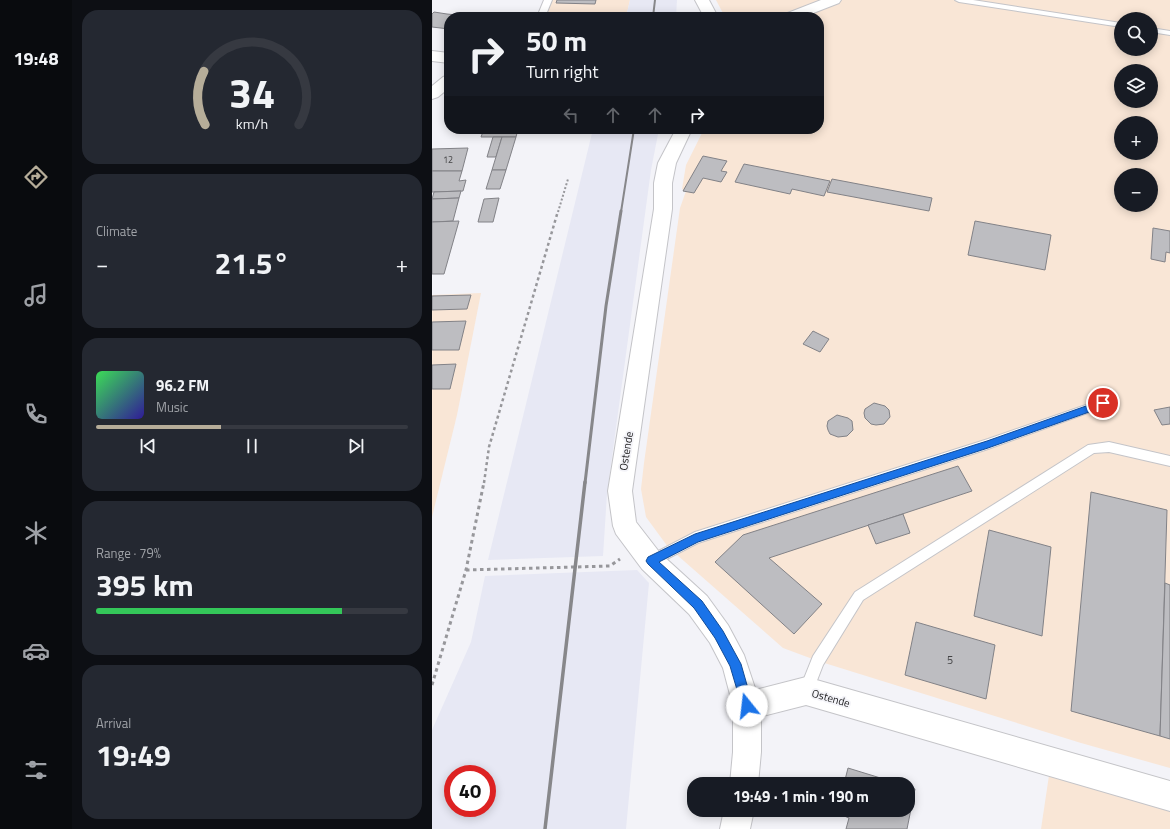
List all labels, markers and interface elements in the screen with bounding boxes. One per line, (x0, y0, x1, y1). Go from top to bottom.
map controls (1114, 12, 1158, 212)
button: search (1114, 12, 1158, 56)
text: 50 m (526, 19, 587, 62)
icon: right (460, 28, 512, 80)
text: 19:48 (14, 45, 58, 72)
text: Turn right (526, 58, 599, 85)
text: 34 (229, 61, 275, 124)
button: layers (1114, 64, 1158, 108)
icon: left (560, 104, 582, 126)
icon: ahead (602, 104, 624, 126)
icon: ahead (644, 104, 666, 126)
icon: right (686, 104, 708, 126)
text: km/h (236, 112, 268, 134)
button: + (1114, 116, 1158, 160)
house number: 12 (443, 153, 453, 166)
icon: directions (22, 163, 50, 191)
button: − (1114, 168, 1158, 212)
text: Climate (96, 221, 137, 241)
text: 21.5° (215, 240, 289, 286)
text: − (96, 247, 108, 281)
text: + (396, 247, 408, 281)
icon: music (22, 281, 50, 309)
text: 96.2 FM (156, 374, 209, 397)
pin (1086, 386, 1120, 420)
icon: arrive (1092, 392, 1114, 414)
text: Music (156, 397, 188, 417)
icon: phone (22, 400, 50, 428)
street label: Ostende (615, 430, 637, 472)
icon: previous (137, 435, 159, 457)
icon: pause (241, 435, 263, 457)
icon: next (345, 435, 367, 457)
icon: climate (22, 519, 50, 547)
text: Range · 79% (96, 543, 161, 563)
text: 395 km (96, 562, 194, 608)
icon: car (22, 637, 50, 665)
house number: 5 (947, 652, 953, 668)
position arrow (726, 685, 768, 727)
street label: Ostende (810, 685, 852, 711)
text: Arrival (96, 713, 131, 733)
text: 19:49 (96, 732, 171, 778)
icon: filters (22, 756, 50, 784)
speed limit sign: 40 (444, 765, 496, 817)
text: 19:49 · 1 min · 190 m (733, 785, 869, 808)

